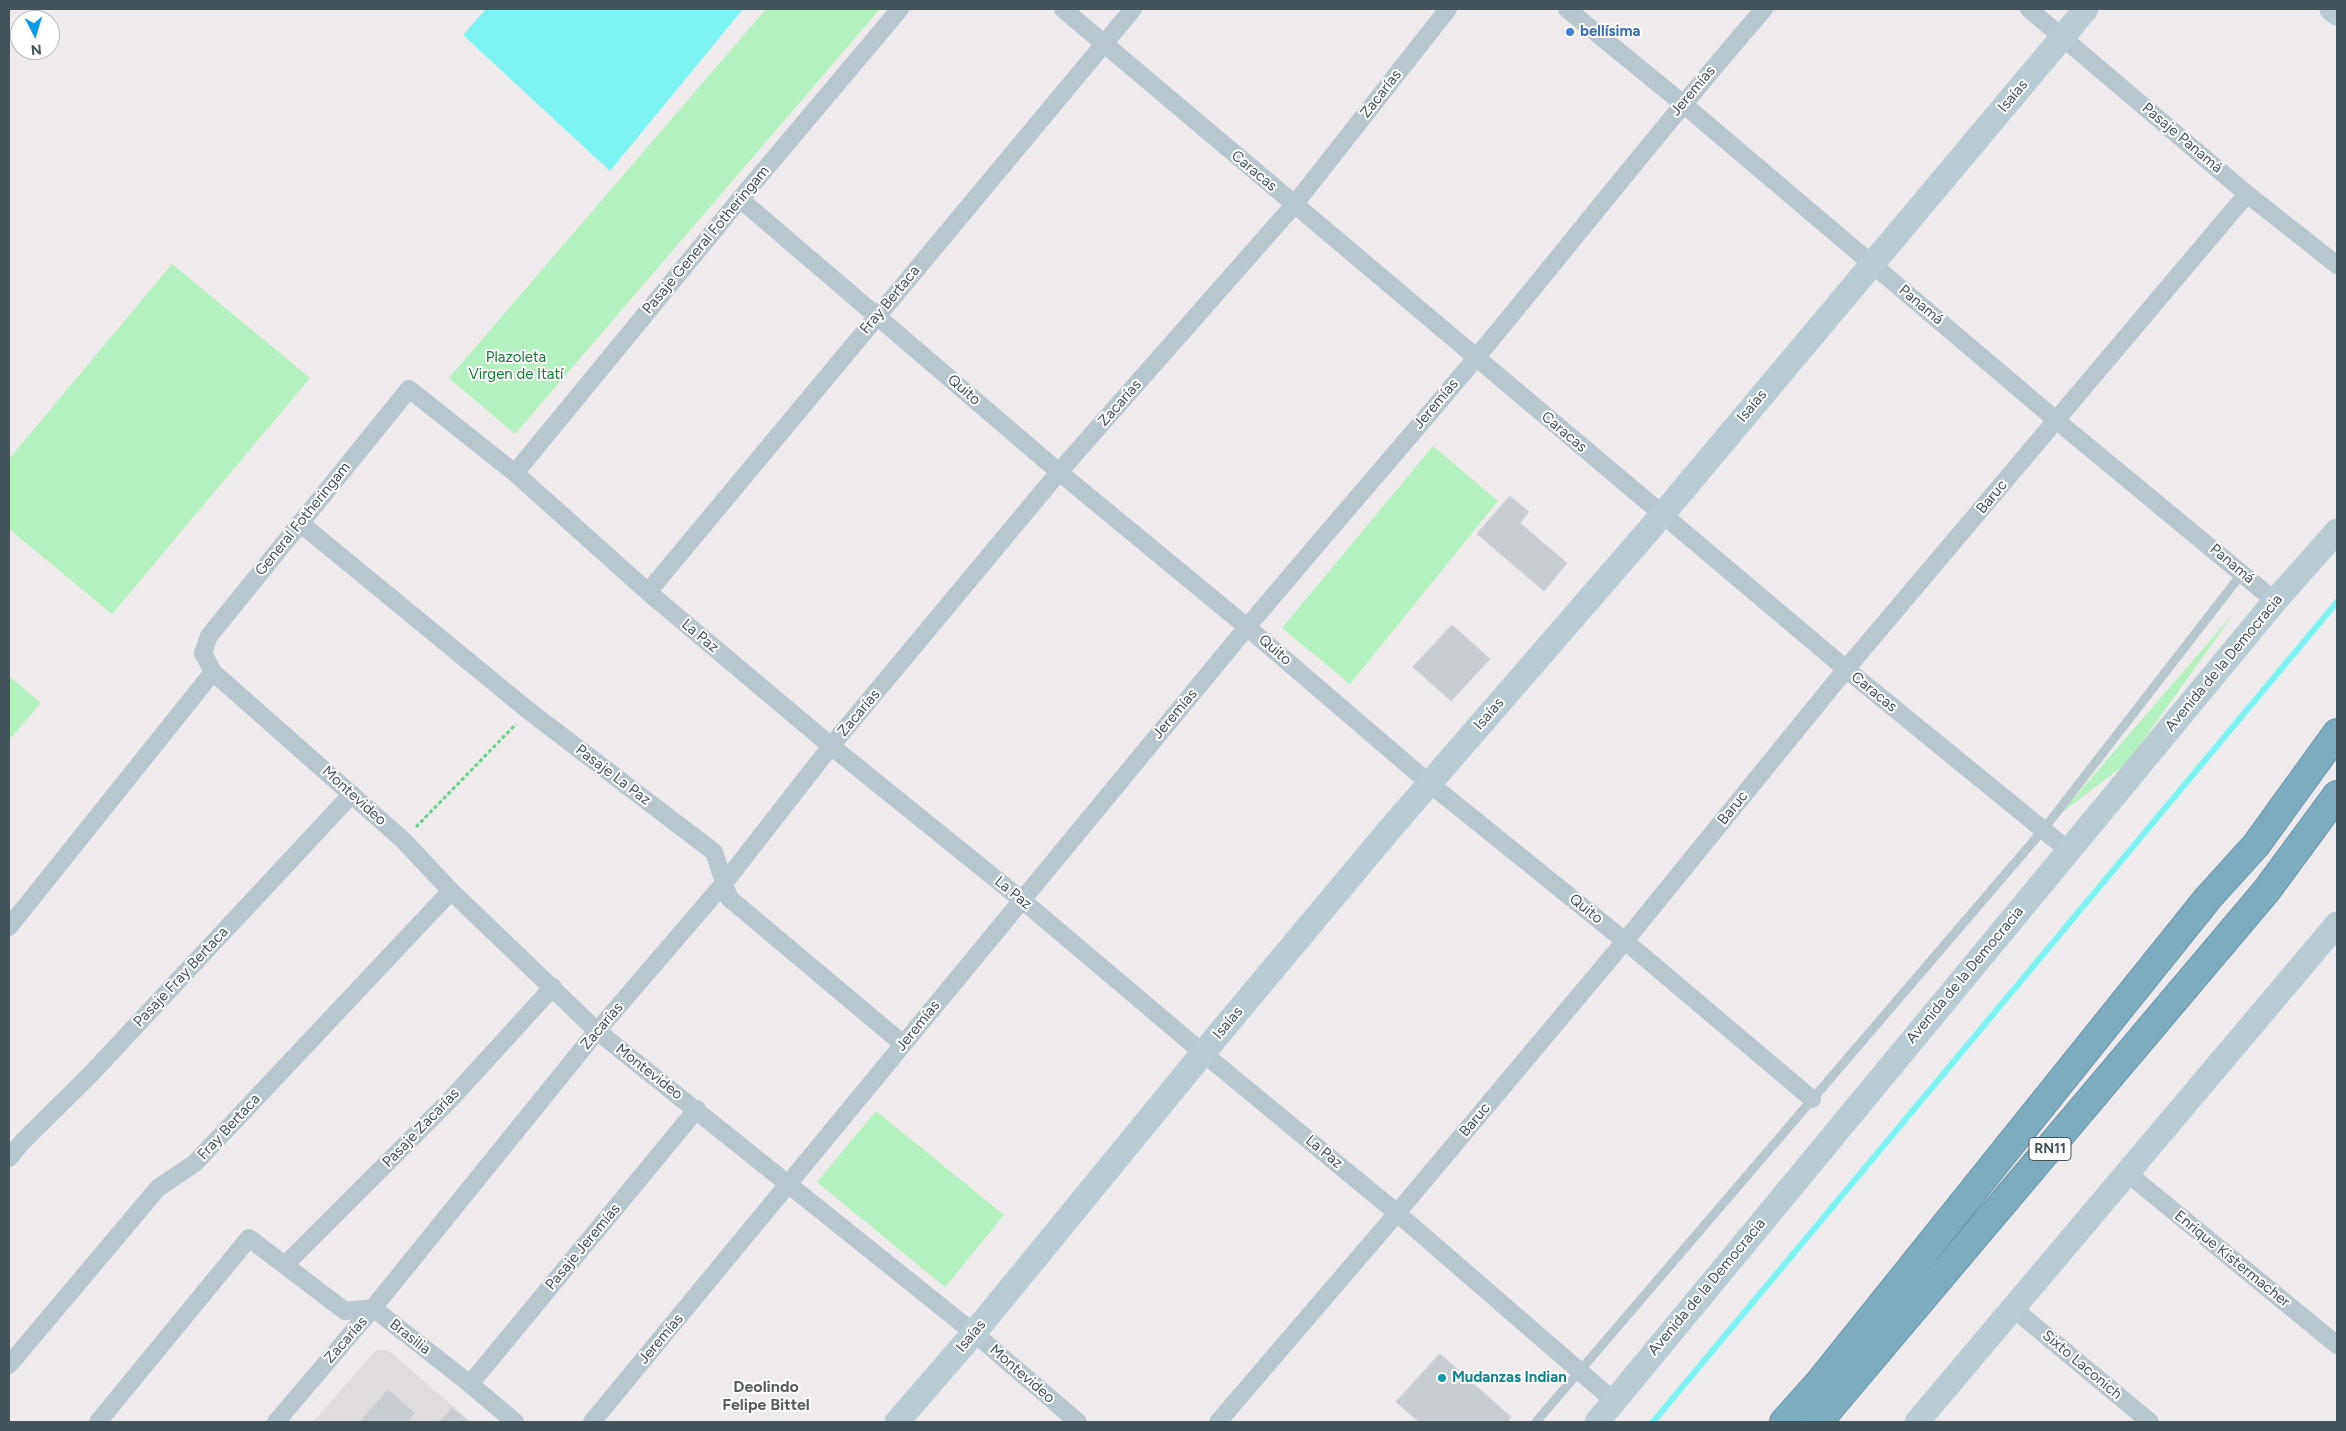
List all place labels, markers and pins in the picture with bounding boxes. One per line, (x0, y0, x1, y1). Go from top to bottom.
place label: bellísima (1580, 23, 1641, 41)
marker: bellísima (1564, 26, 1576, 38)
place label: Mudanzas Indian (1452, 1369, 1567, 1387)
marker: Mudanzas Indian (1436, 1372, 1448, 1384)

